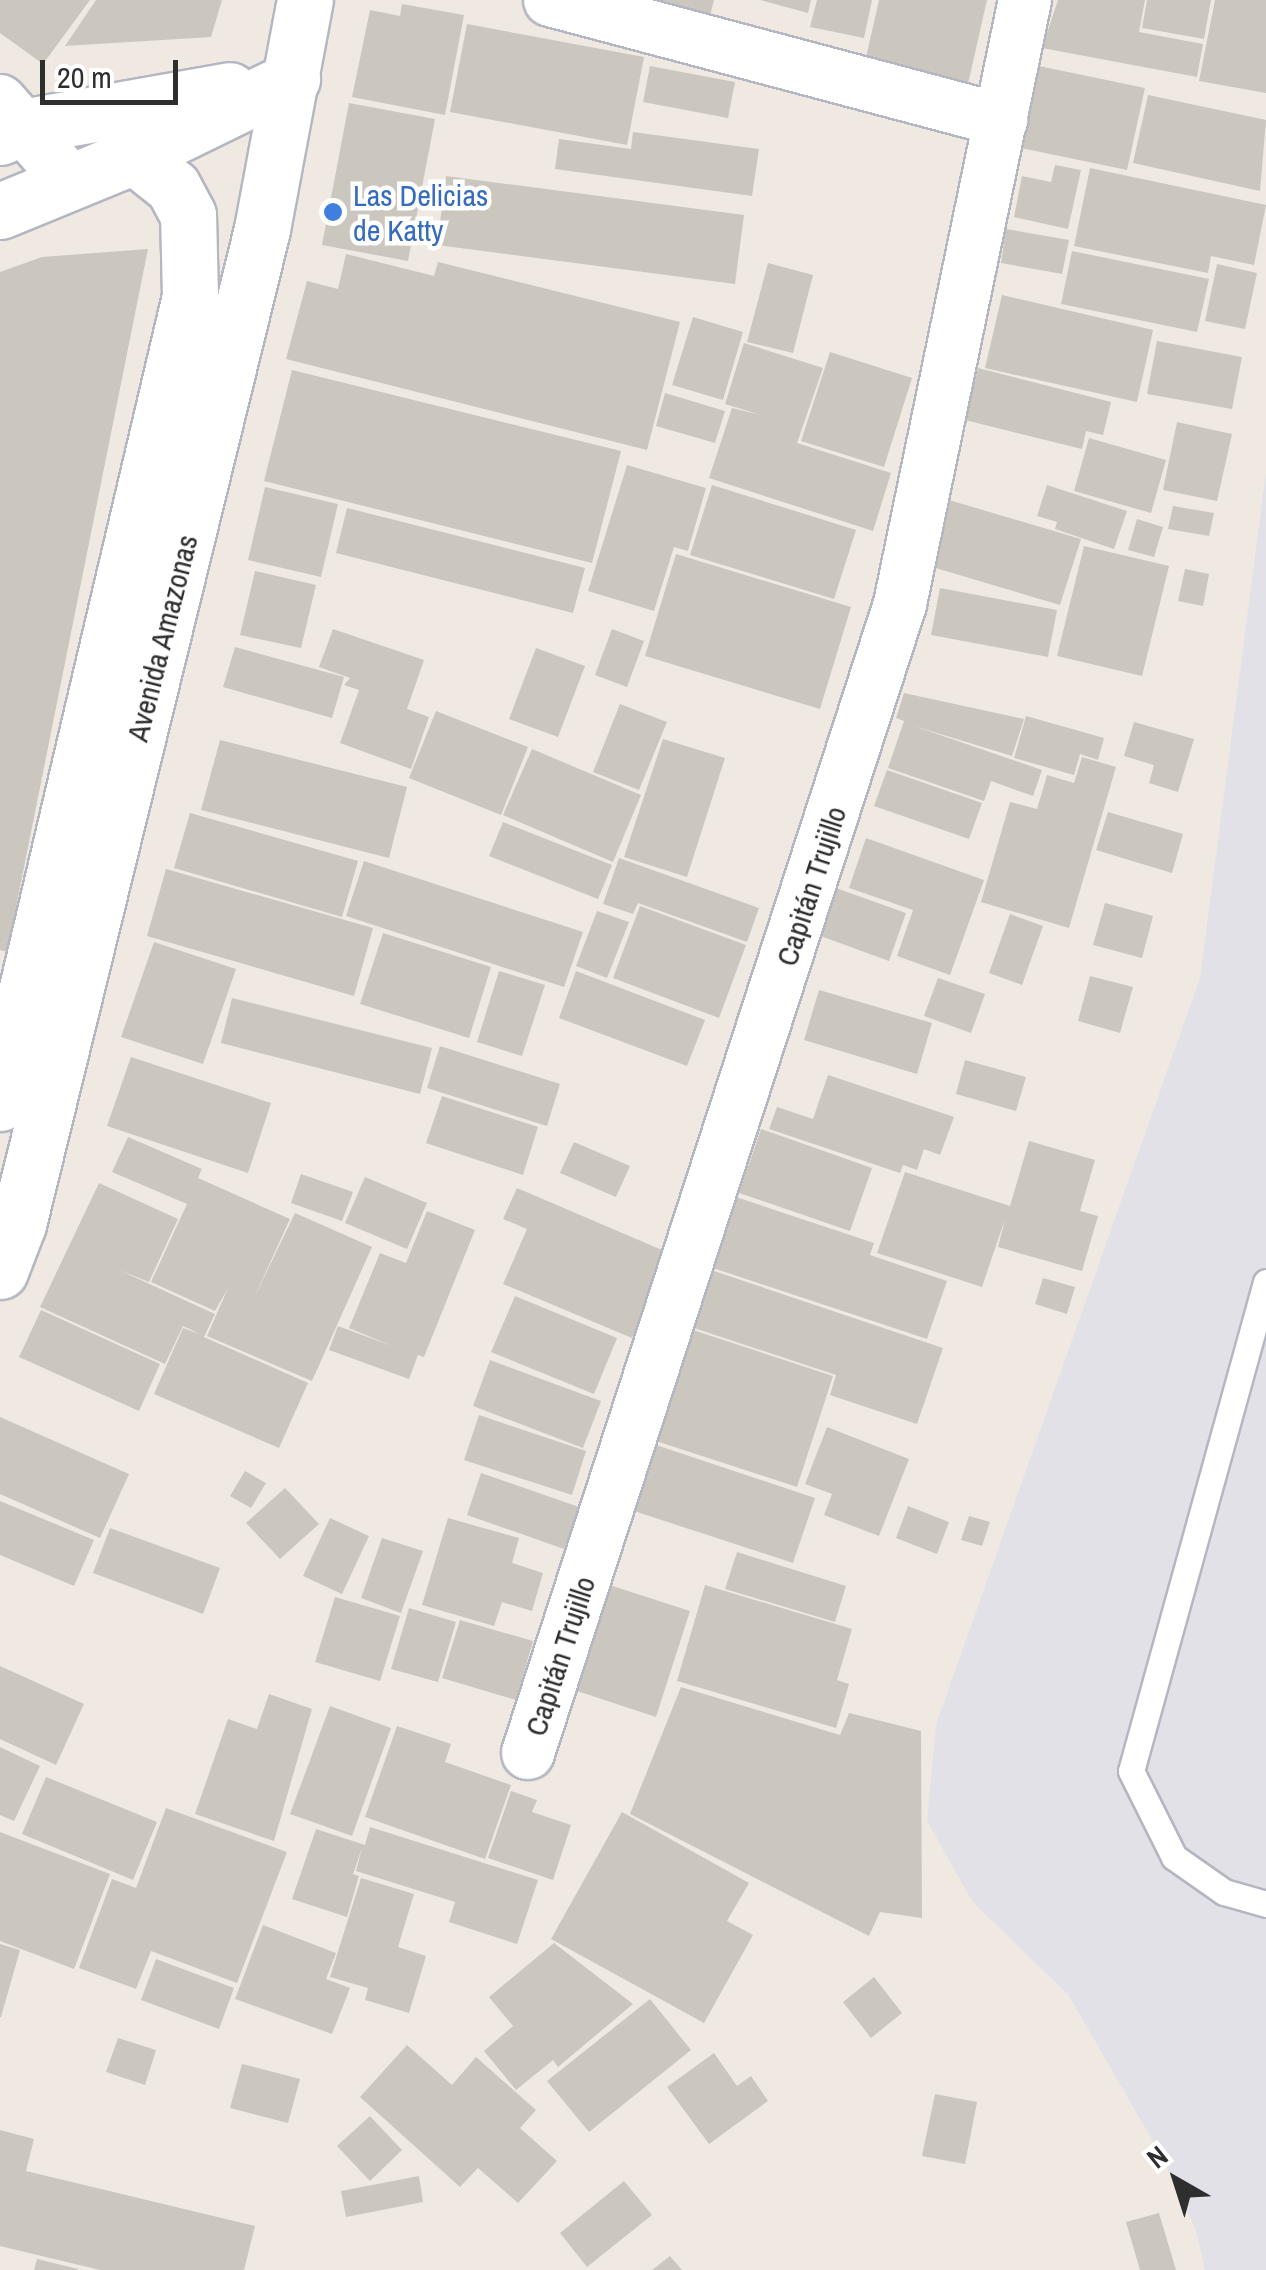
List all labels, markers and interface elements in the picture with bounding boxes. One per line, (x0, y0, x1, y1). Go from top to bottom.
scale bar (45, 40, 182, 102)
text: 20 m (57, 57, 112, 97)
place label: Las Delicias de Katty (353, 177, 488, 248)
marker: Las Delicias de Katty (322, 201, 344, 223)
street label: Avenida Amazonas (119, 530, 205, 746)
street label: Capitán Trujillo (768, 802, 854, 970)
street label: Capitán Trujillo (517, 1572, 603, 1740)
north arrow (1126, 2130, 1226, 2230)
text: N (1139, 2137, 1176, 2177)

